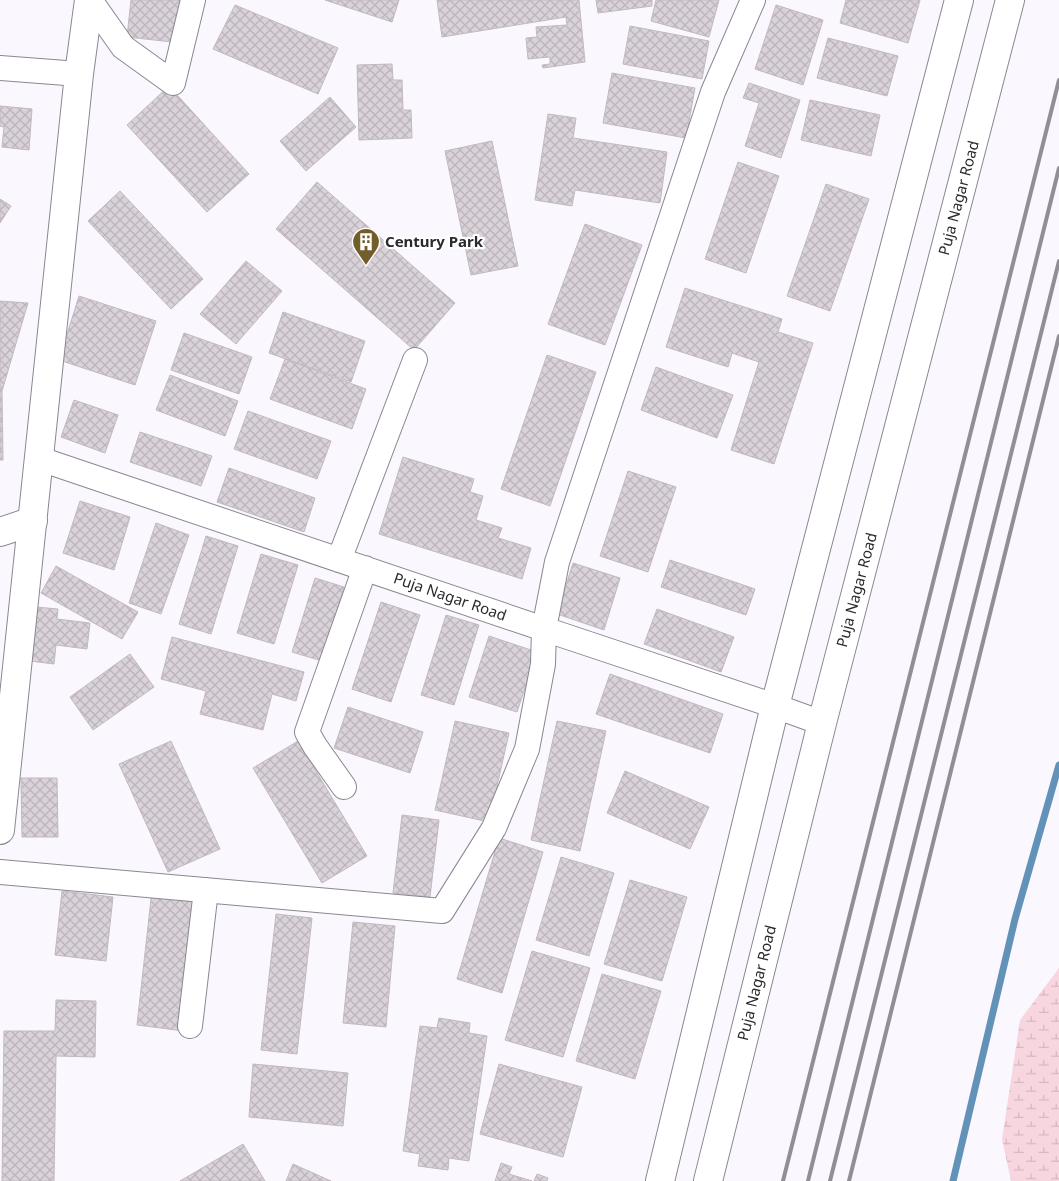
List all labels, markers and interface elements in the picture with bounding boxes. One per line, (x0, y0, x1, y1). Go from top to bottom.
street label: Puja Nagar Road (933, 138, 983, 257)
building icon: Century Park (351, 227, 381, 266)
place label: Century Park (385, 231, 484, 251)
street label: Puja Nagar Road (831, 530, 881, 649)
street label: Puja Nagar Road (391, 567, 509, 625)
street label: Puja Nagar Road (732, 923, 780, 1042)

